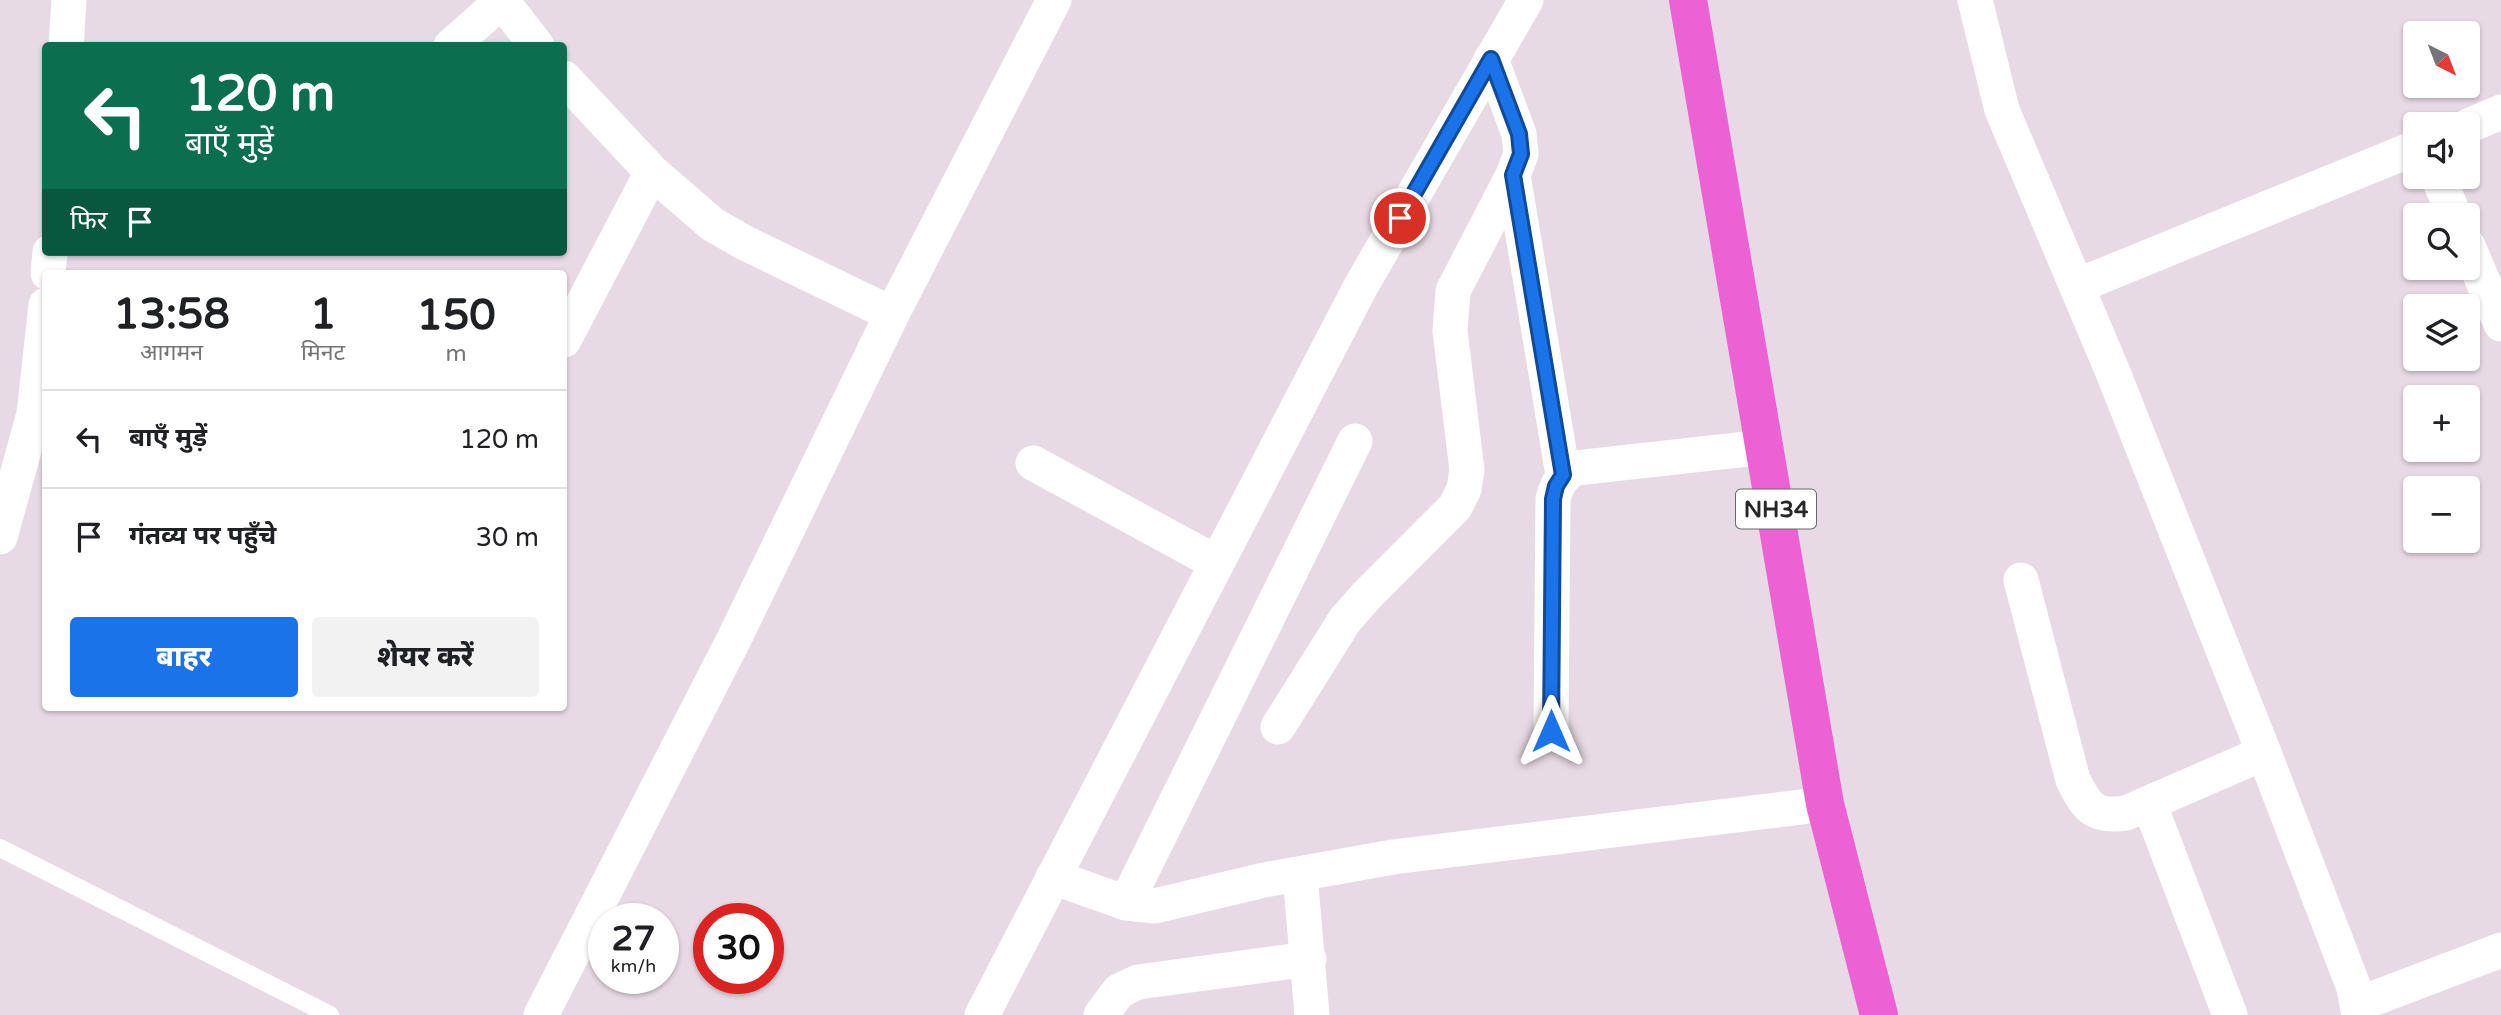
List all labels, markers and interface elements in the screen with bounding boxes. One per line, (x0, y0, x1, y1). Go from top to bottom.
north arrow (2403, 21, 2480, 98)
map controls (2403, 21, 2480, 553)
text: 120 m (185, 65, 335, 124)
icon: left (70, 70, 161, 161)
button: sound (2403, 112, 2480, 189)
text: बाएँ मुड़ें (185, 125, 274, 163)
pin (1370, 188, 1430, 248)
icon: arrive (1381, 199, 1419, 237)
icon: arrive (121, 203, 159, 241)
button: search (2403, 203, 2480, 280)
text: फिर (70, 205, 107, 236)
text: 13:58 (113, 289, 230, 340)
text: 1 (310, 289, 336, 340)
text: 150 (417, 290, 496, 341)
button: layers (2403, 294, 2480, 371)
text: आगमन (140, 339, 203, 367)
text: मिनट (301, 339, 345, 367)
text: m (446, 340, 467, 368)
button: + (2403, 385, 2480, 462)
icon: left (70, 420, 108, 458)
text: बाएँ मुड़ें (129, 422, 207, 453)
text: 120 m (459, 424, 539, 455)
button: − (2403, 476, 2480, 553)
road number: NH34 (1736, 489, 1816, 528)
icon: arrive (70, 518, 108, 556)
text: गंतव्य पर पहुँचे (129, 520, 276, 551)
text: 30 m (476, 522, 539, 553)
button: बाहर (70, 617, 298, 697)
button: शेयर करें (312, 617, 539, 697)
position arrow (1514, 694, 1588, 768)
speed limit sign: 30 (693, 903, 784, 994)
text: 27 (612, 918, 655, 960)
text: km/h (611, 955, 656, 977)

